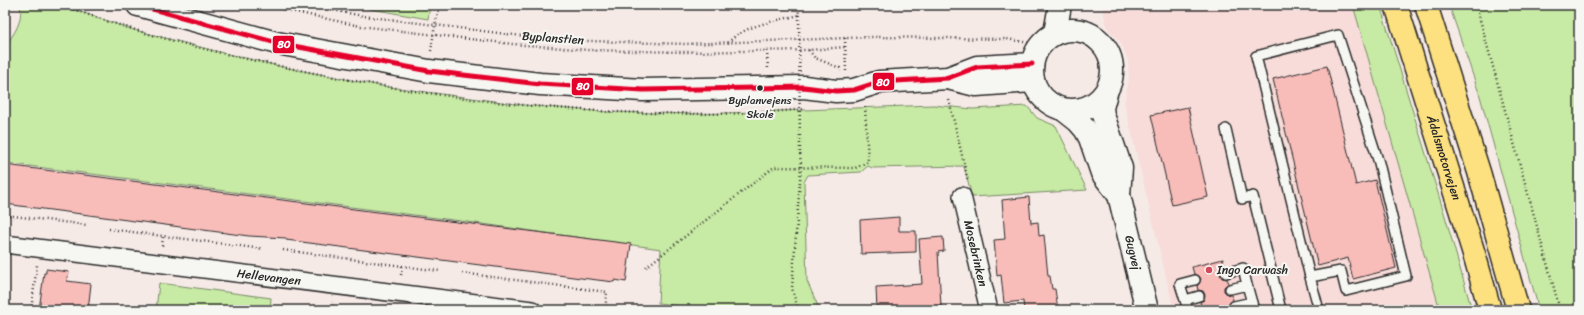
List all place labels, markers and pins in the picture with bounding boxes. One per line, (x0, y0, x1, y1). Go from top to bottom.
marker: Byplanvejens Skole (755, 83, 765, 93)
place label: Byplanvejens Skole (728, 91, 793, 124)
place label: Ingo Carwash (1216, 259, 1288, 281)
marker: Ingo Carwash (1204, 265, 1214, 275)

